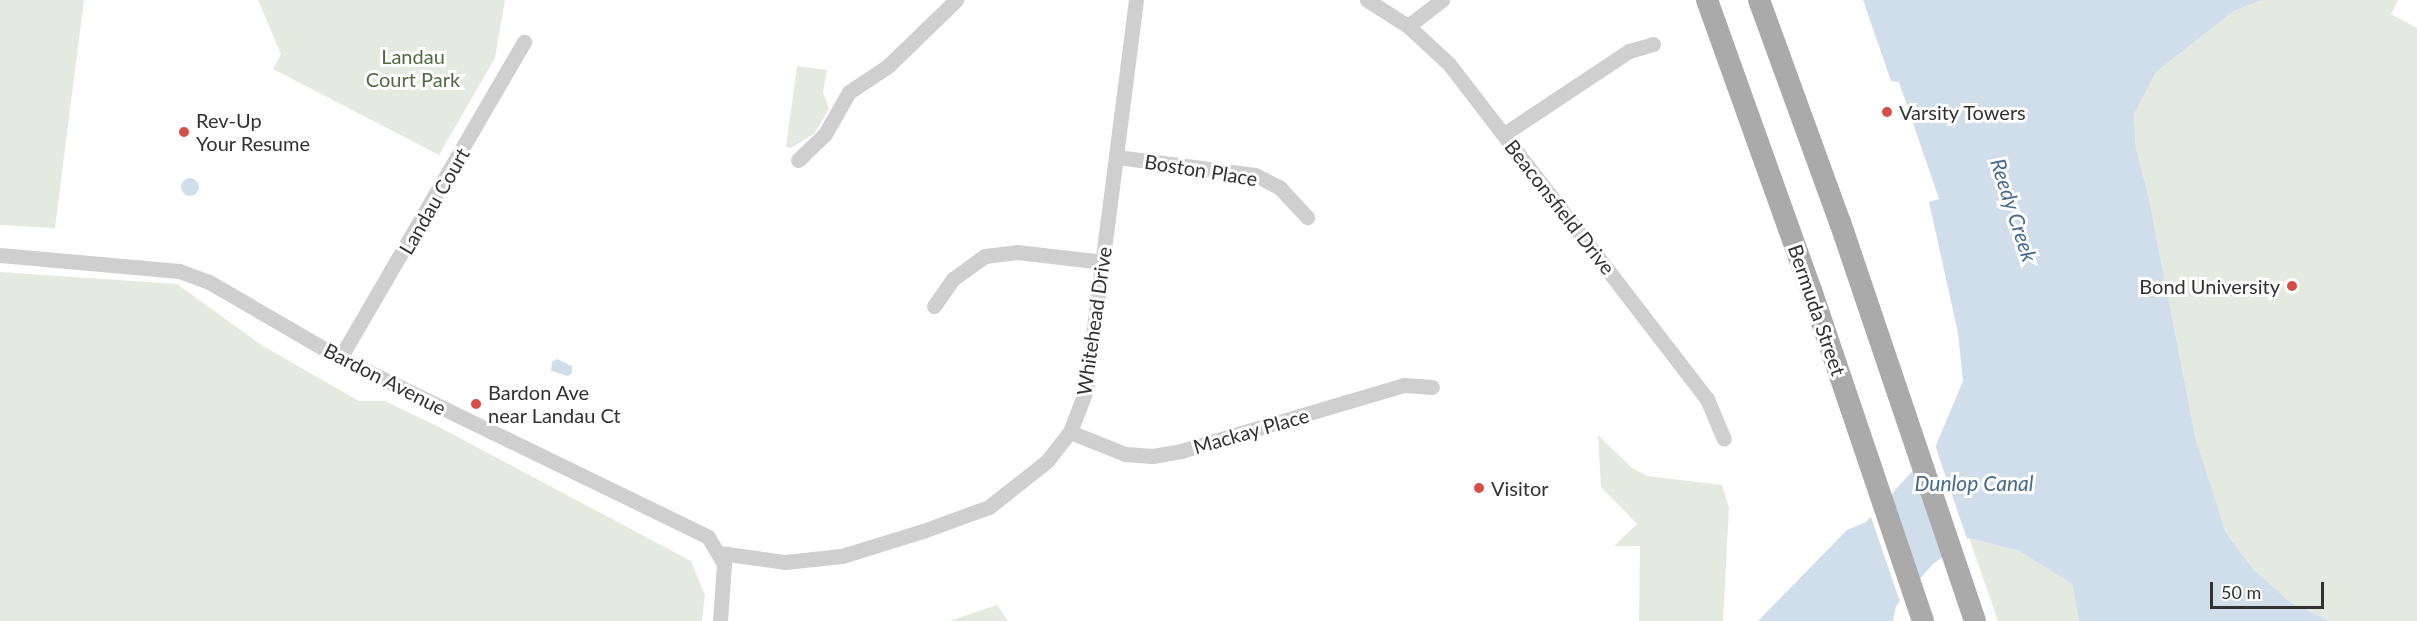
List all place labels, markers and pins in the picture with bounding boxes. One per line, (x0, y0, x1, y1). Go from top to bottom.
place label: Varsity Towers (1899, 100, 2027, 124)
marker: Varsity Towers (1880, 105, 1894, 119)
place label: Rev-Up Your Resume (196, 108, 310, 155)
marker: Rev-Up Your Resume (177, 125, 191, 139)
place label: Bond University (2139, 274, 2280, 298)
marker: Bond University (2285, 279, 2299, 293)
place label: Bardon Ave near Landau Ct (488, 380, 621, 427)
marker: Bardon Ave near Landau Ct (469, 397, 483, 411)
place label: Visitor (1491, 476, 1549, 500)
marker: Visitor (1472, 481, 1486, 495)

